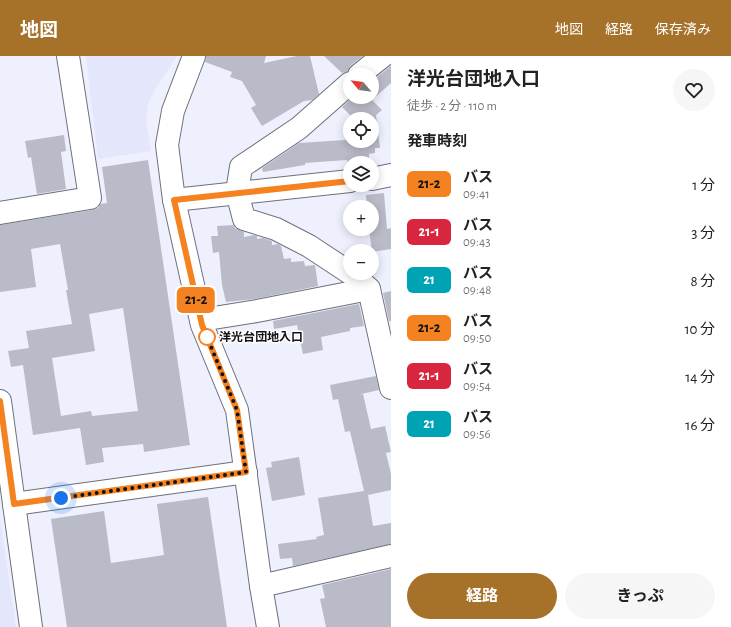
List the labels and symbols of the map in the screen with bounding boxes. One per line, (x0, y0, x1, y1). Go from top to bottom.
north arrow (343, 68, 379, 104)
line badge: 21-2 (168, 287, 224, 313)
marker: 洋光台団地入口 (198, 328, 216, 346)
place label: 洋光台団地入口 (219, 330, 303, 343)
your location (51, 488, 71, 508)

